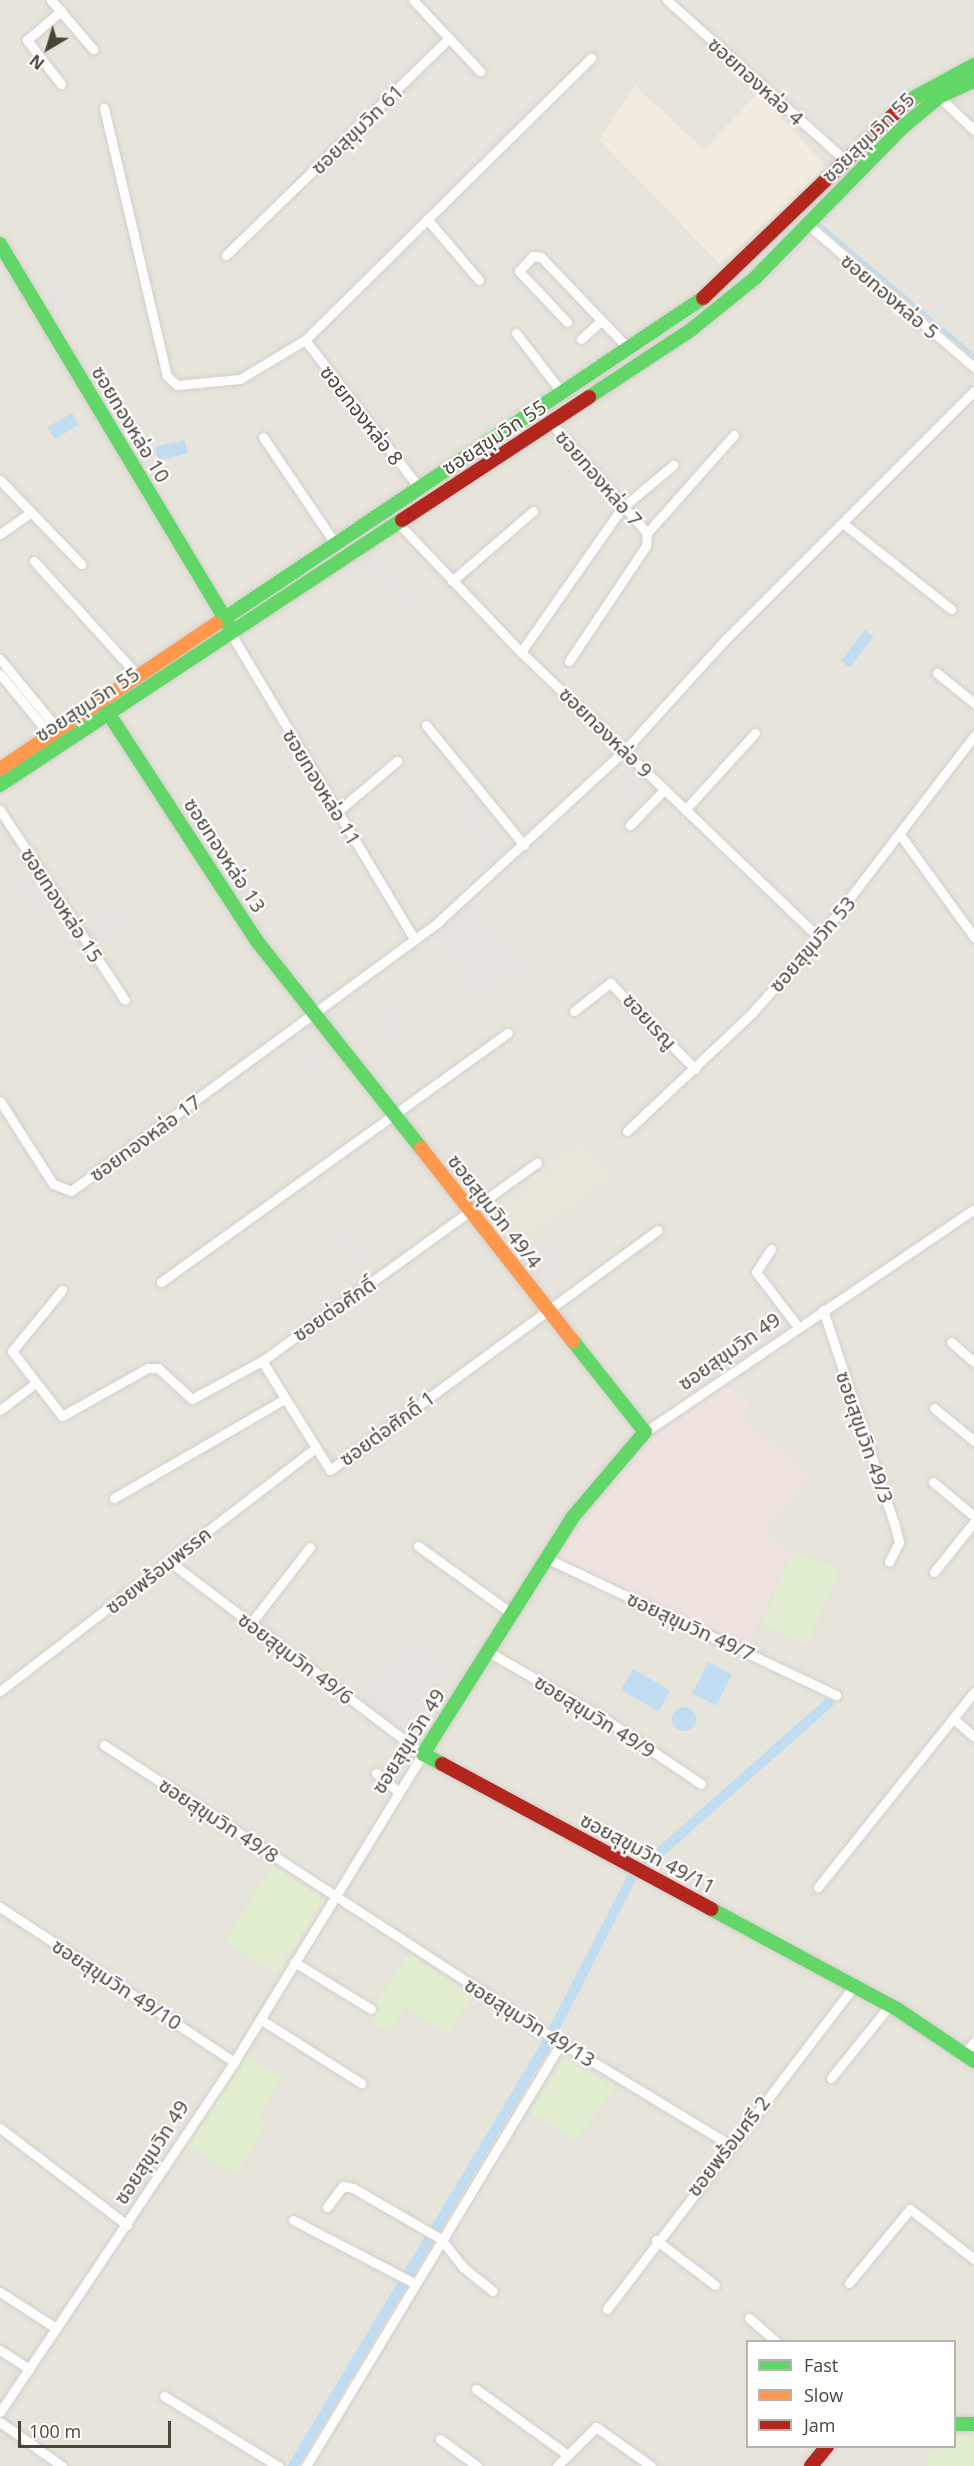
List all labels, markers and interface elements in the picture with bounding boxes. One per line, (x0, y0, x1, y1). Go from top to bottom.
north arrow (18, 18, 78, 78)
street label: ซอยทองหล่อ 4 (703, 32, 809, 130)
text: N (25, 50, 49, 75)
street label: ซอยสุขุมวิท 61 (306, 79, 408, 179)
street label: ซอยสุขุมวิท 55 (817, 87, 919, 187)
street label: ซอยทองหล่อ 5 (836, 248, 944, 344)
street label: ซอยทองหล่อ 8 (316, 360, 408, 470)
street label: ซอยทองหล่อ 10 (87, 361, 175, 487)
street label: ซอยสุขุมวิท 55 (437, 394, 551, 480)
street label: ซอยทองหล่อ 7 (551, 425, 647, 531)
street label: ซอยสุขุมวิท 55 (30, 661, 144, 747)
street label: ซอยทองหล่อ 9 (554, 682, 658, 782)
street label: ซอยทองหล่อ 11 (278, 724, 366, 850)
street label: ซอยทองหล่อ 13 (179, 793, 271, 917)
street label: ซอยทองหล่อ 15 (16, 843, 108, 967)
street label: ซอยสุขุมวิท 53 (764, 891, 860, 997)
street label: ซอยเรณู (618, 988, 682, 1054)
street label: ซอยทองหล่อ 17 (85, 1090, 205, 1186)
street label: ซอยสุขุมวิท 49/4 (443, 1149, 547, 1273)
street label: ซอยต่อศักดิ์ (288, 1272, 380, 1346)
street label: ซอยสุขุมวิท 49 (673, 1307, 785, 1395)
street label: ซอยสุขุมวิท 49/3 (831, 1368, 899, 1506)
street label: ซอยต่อศักดิ์ 1 (335, 1385, 439, 1471)
street label: ซอยพร้อมพรรค (100, 1521, 216, 1619)
street label: ซอยสุขุมวิท 49/7 (623, 1586, 759, 1666)
street label: ซอยสุขุมวิท 49/6 (234, 1607, 358, 1709)
street label: ซอยสุขุมวิท 49/9 (530, 1669, 660, 1763)
street label: ซอยสุขุมวิท 49 (366, 1684, 450, 1798)
street label: ซอยสุขุมวิท 49/8 (155, 1772, 283, 1868)
street label: ซอยสุขุมวิท 49/11 (576, 1807, 720, 1899)
street label: ซอยสุขุมวิท 49/10 (48, 1933, 186, 2035)
street label: ซอยสุขุมวิท 49/13 (460, 1972, 600, 2072)
street label: ซอยพร้อมศรี 2 (681, 2091, 775, 2201)
street label: ซอยสุขุมวิท 49 (108, 2095, 194, 2209)
legend (746, 2340, 956, 2448)
text: Fast (804, 2353, 838, 2377)
text: Slow (804, 2383, 843, 2407)
scale bar (21, 2409, 174, 2447)
text: Jam (804, 2413, 836, 2437)
text: 100 m (29, 2419, 81, 2443)

